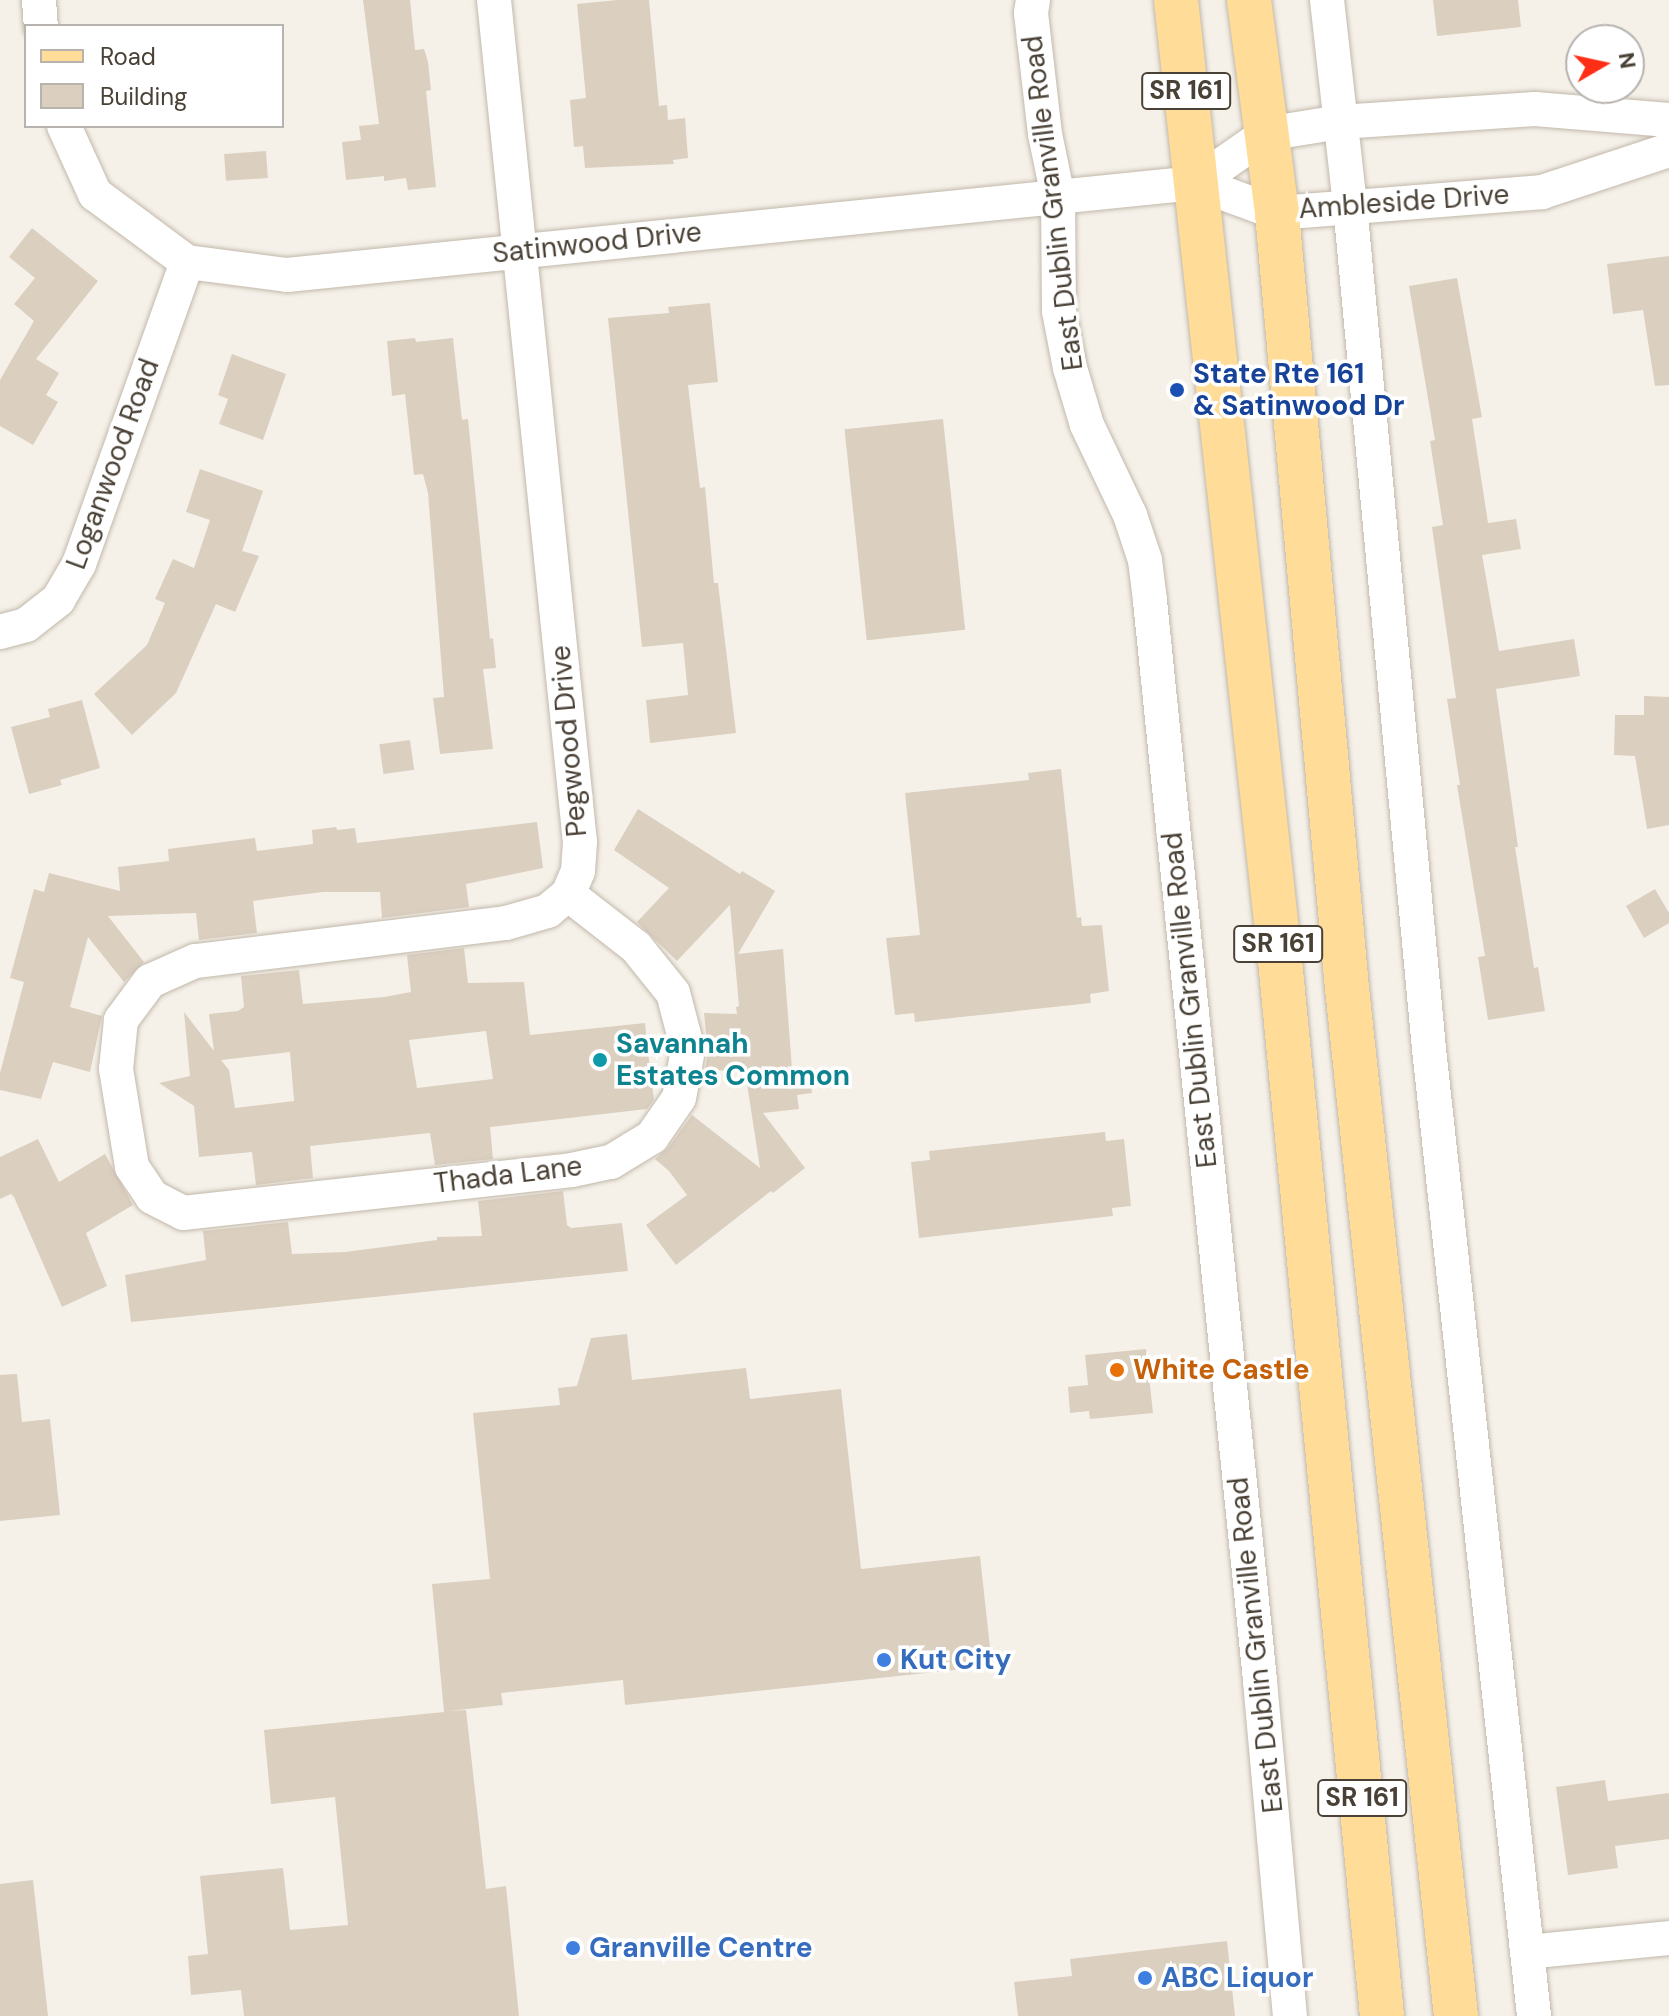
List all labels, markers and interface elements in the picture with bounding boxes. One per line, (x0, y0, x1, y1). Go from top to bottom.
legend (24, 24, 284, 128)
north arrow (1565, 24, 1645, 104)
street label: East Dublin Granville Road (1016, 34, 1090, 372)
text: Road (100, 41, 156, 72)
text: N (1612, 50, 1643, 71)
road number: SR 161 (1140, 69, 1232, 113)
text: Building (100, 81, 187, 112)
street label: Ambleside Drive (1297, 178, 1511, 226)
street label: Satinwood Drive (491, 215, 703, 271)
street label: Loganwood Road (59, 354, 167, 574)
place label: State Rte 161 & Satinwood Dr (1193, 357, 1404, 423)
marker: State Rte 161 & Satinwood Dr (1168, 381, 1186, 399)
street label: Pegwood Drive (544, 644, 594, 838)
street label: East Dublin Granville Road (1156, 830, 1224, 1170)
road number: SR 161 (1232, 922, 1324, 966)
place label: Savannah Estates Common (616, 1027, 850, 1093)
marker: Savannah Estates Common (591, 1051, 609, 1069)
street label: Thada Lane (432, 1149, 584, 1201)
place label: White Castle (1133, 1353, 1310, 1387)
marker: White Castle (1108, 1361, 1126, 1379)
street label: East Dublin Granville Road (1222, 1475, 1290, 1815)
place label: Kut City (900, 1643, 1011, 1677)
marker: Kut City (875, 1651, 893, 1669)
road number: SR 161 (1316, 1776, 1408, 1820)
place label: Granville Centre (589, 1931, 813, 1965)
marker: Granville Centre (564, 1939, 582, 1957)
place label: ABC Liquor (1161, 1961, 1313, 1995)
marker: ABC Liquor (1136, 1969, 1154, 1987)

